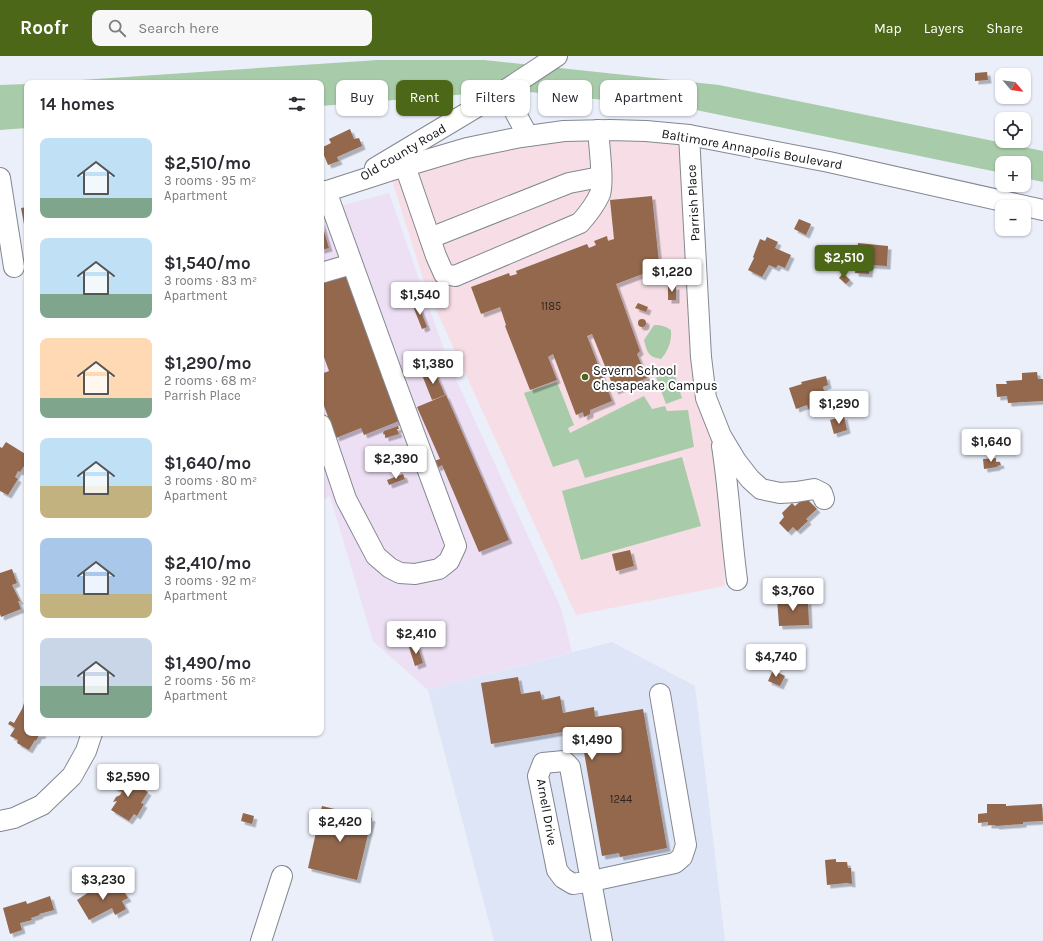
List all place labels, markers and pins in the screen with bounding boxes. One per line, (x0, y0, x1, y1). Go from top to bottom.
pin: $2,510 (811, 245, 877, 279)
pin: $1,220 (639, 259, 705, 293)
pin: $1,540 (387, 282, 453, 316)
pin: $1,380 (400, 351, 466, 385)
place label: Severn School Chesapeake Campus (593, 363, 718, 393)
marker: Severn School Chesapeake Campus (580, 372, 590, 382)
pin: $1,290 (806, 391, 872, 425)
pin: $1,640 (958, 429, 1024, 463)
pin: $2,390 (363, 446, 429, 480)
pin: $3,760 (760, 578, 826, 612)
pin: $2,410 (383, 621, 449, 655)
pin: $4,740 (743, 644, 809, 678)
pin: $1,490 (559, 727, 625, 761)
pin: $2,590 (95, 764, 161, 798)
pin: $2,420 (307, 809, 373, 843)
pin: $3,230 (70, 867, 136, 901)

